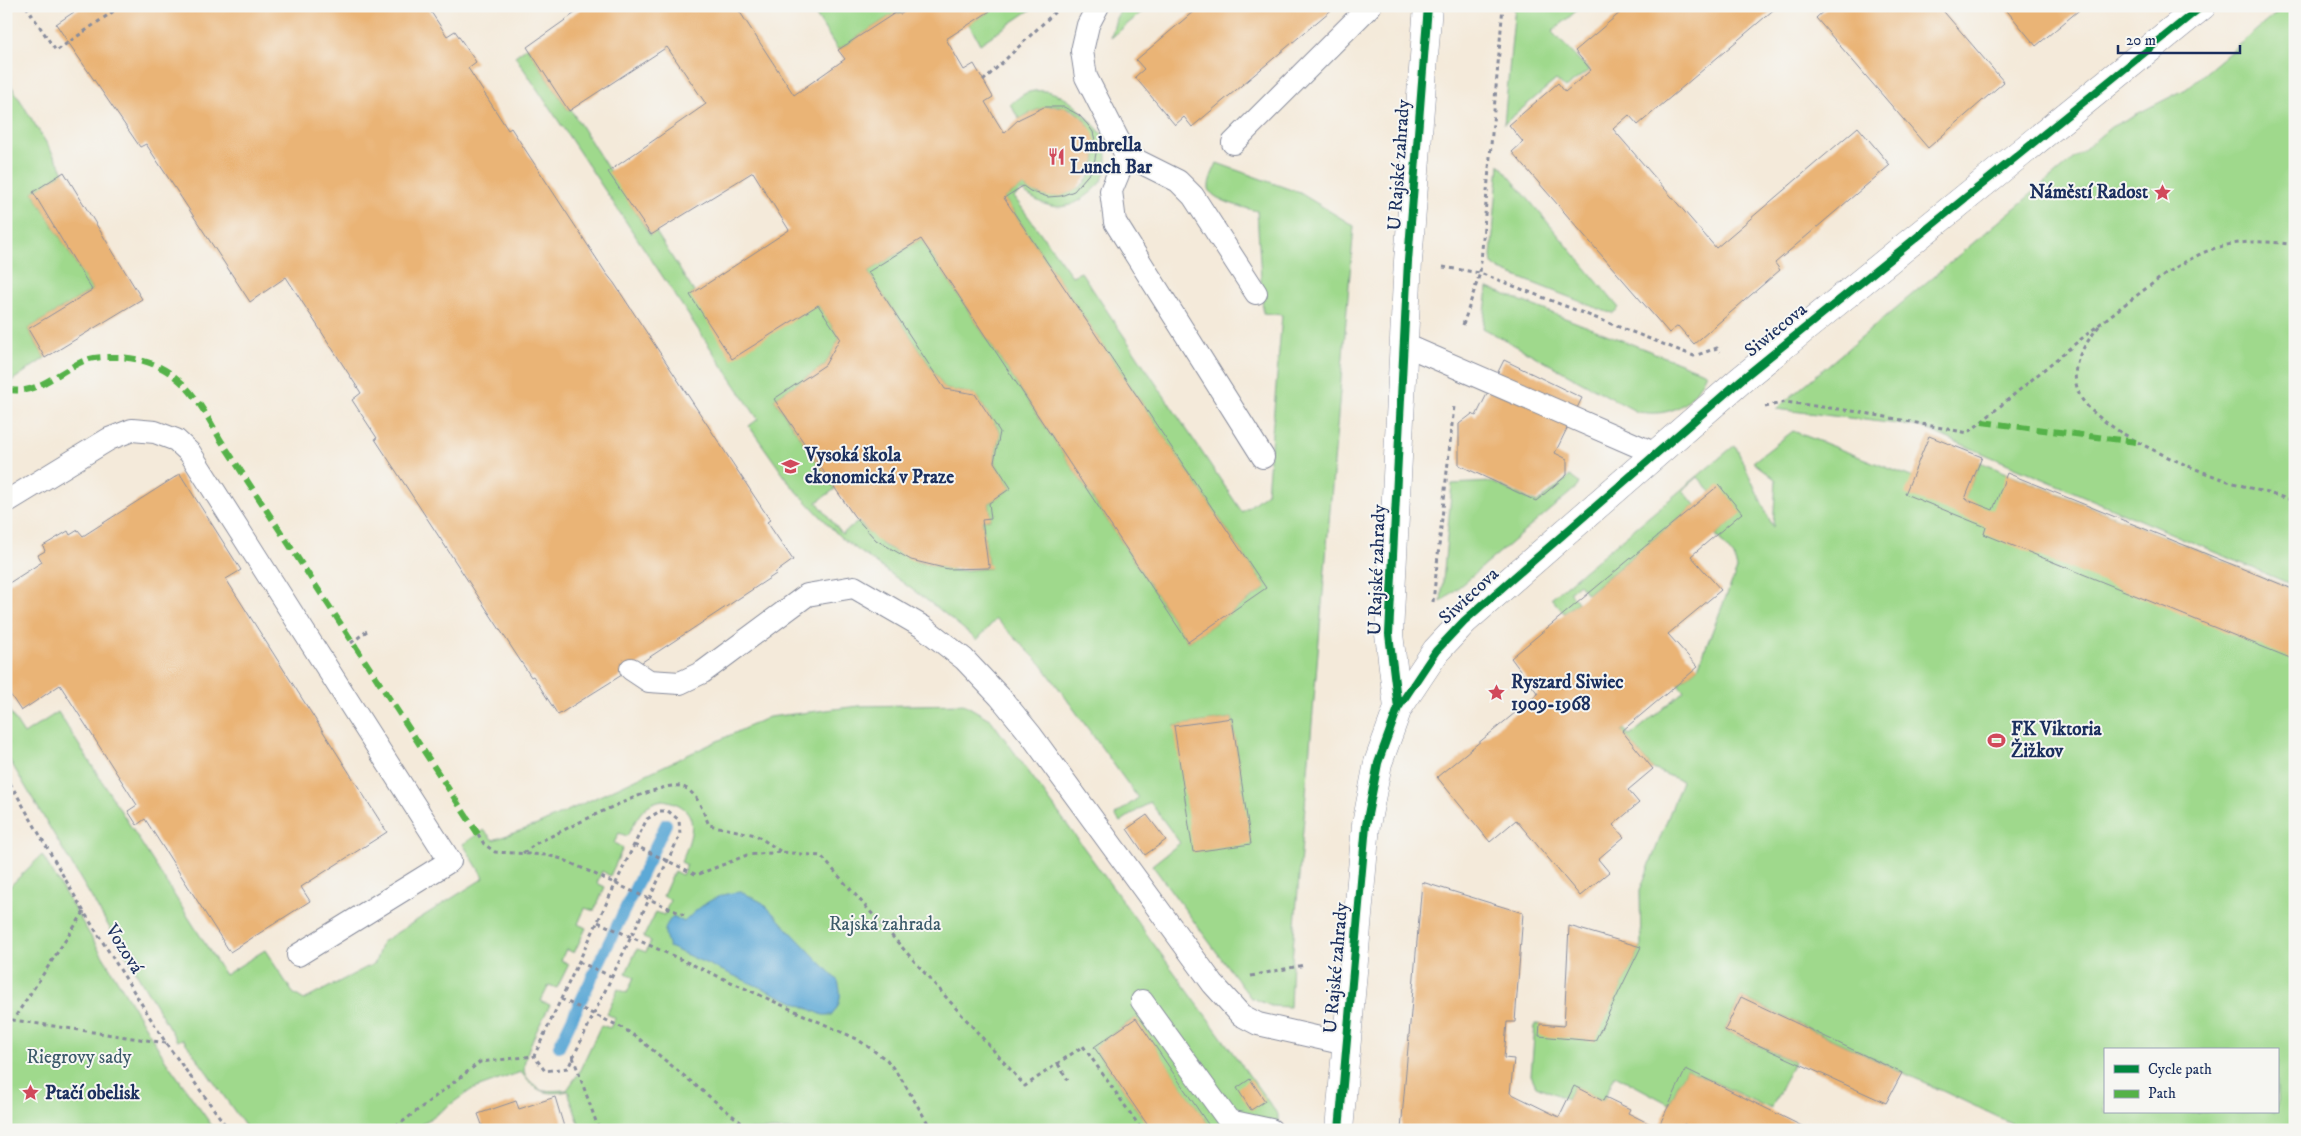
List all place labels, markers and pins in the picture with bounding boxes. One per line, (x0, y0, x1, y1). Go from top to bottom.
place label: Umbrella Lunch Bar (1070, 134, 1153, 179)
restaurant icon: Umbrella Lunch Bar (1046, 146, 1066, 166)
place label: Náměstí Radost (2029, 181, 2149, 204)
place icon: Náměstí Radost (2152, 182, 2172, 202)
place label: Vysoká škola ekonomická v Praze (804, 444, 954, 489)
school or university icon: Vysoká škola ekonomická v Praze (781, 456, 801, 476)
place label: Ryszard Siwiec 1909-1968 (1511, 671, 1624, 716)
place icon: Ryszard Siwiec 1909-1968 (1487, 683, 1507, 703)
place label: FK Viktoria Žižkov (2011, 718, 2102, 763)
sports icon: FK Viktoria Žižkov (1987, 730, 2007, 750)
place label: Ptačí obelisk (45, 1082, 140, 1105)
place icon: Ptačí obelisk (21, 1083, 41, 1103)

